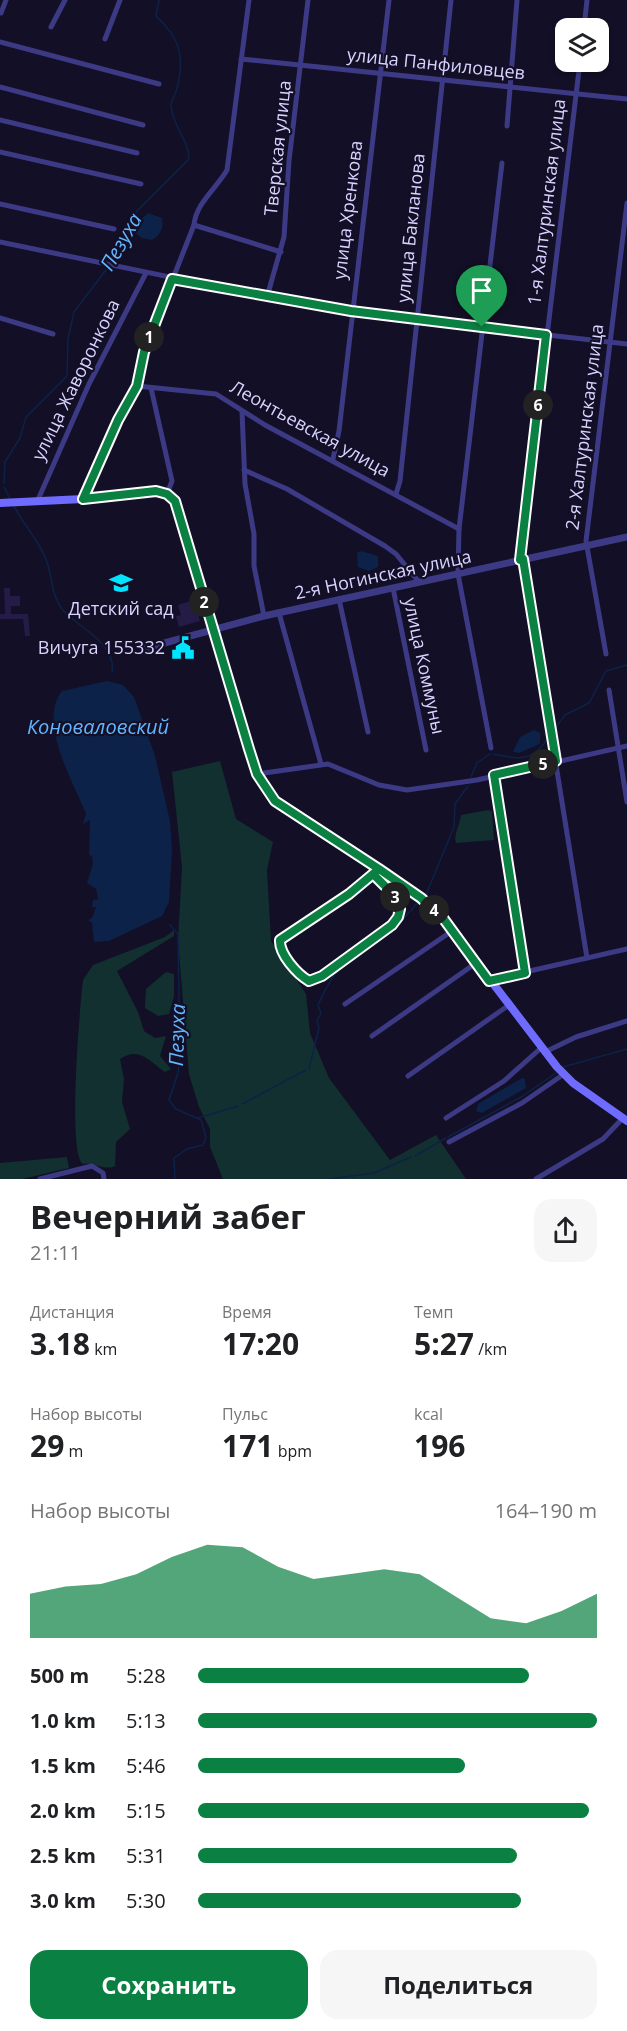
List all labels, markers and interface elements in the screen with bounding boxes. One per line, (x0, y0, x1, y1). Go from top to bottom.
map controls (555, 18, 609, 72)
button: layers (555, 18, 609, 72)
street label: улица Панфиловцев (346, 42, 526, 84)
street label: Тверская улица (258, 79, 296, 217)
street label: 1-я Халтуринская улица (521, 98, 571, 306)
street label: улица Хренкова (327, 139, 367, 281)
street label: улица Бакланова (390, 152, 430, 304)
water label: Пезуха (93, 208, 148, 276)
pin (456, 265, 507, 327)
icon: arrive (465, 274, 498, 307)
street label: улица Жаворонкова (26, 295, 125, 464)
pin: 1 (134, 322, 164, 352)
street label: 2-я Халтуринская улица (559, 323, 609, 531)
text: 1 (144, 326, 154, 348)
street label: Леонтьевская улица (226, 374, 395, 482)
pin: 6 (523, 390, 553, 420)
text: 6 (533, 394, 543, 416)
street label: 2-я Ногинская улица (292, 544, 473, 604)
school or university icon: Детский сад (108, 570, 134, 596)
pin: 2 (189, 587, 219, 617)
text: 2 (199, 591, 209, 613)
street label: улица Коммуны (399, 595, 451, 736)
place label: Детский сад (68, 596, 174, 620)
place label: Вичуга 155332 (38, 635, 165, 659)
public building icon: Вичуга 155332 (170, 635, 196, 661)
water label: Коноваловский (27, 713, 170, 740)
pin: 5 (528, 749, 558, 779)
text: 5 (538, 753, 548, 775)
pin: 3 (380, 882, 410, 912)
text: 3 (390, 886, 400, 908)
pin: 4 (419, 895, 449, 925)
text: 4 (429, 899, 439, 921)
water label: Пезуха (162, 1003, 191, 1067)
text: Вечерний забег (30, 1194, 306, 1239)
button: share (534, 1199, 597, 1262)
text: 21:11 (30, 1239, 81, 1266)
text: Дистанция (30, 1301, 114, 1323)
text: Время (222, 1301, 272, 1323)
text: Темп (414, 1301, 453, 1323)
text: 3.18 (30, 1323, 90, 1364)
text: 17:20 (222, 1323, 299, 1364)
text: 5:27 (414, 1323, 474, 1364)
text: km (90, 1338, 117, 1360)
text: /km (474, 1338, 507, 1360)
text: Набор высоты (30, 1403, 142, 1425)
text: Пульс (222, 1403, 268, 1425)
text: kcal (414, 1403, 443, 1425)
text: 29 (30, 1425, 64, 1466)
text: 171 (222, 1425, 273, 1466)
text: 196 (414, 1425, 465, 1466)
text: m (64, 1440, 83, 1462)
text: bpm (273, 1440, 312, 1462)
text: Набор высоты (30, 1497, 170, 1524)
text: 164–190 m (495, 1497, 597, 1524)
text: 500 m (30, 1662, 89, 1689)
text: 5:28 (126, 1662, 166, 1689)
text: 1.0 km (30, 1707, 96, 1734)
text: 5:13 (126, 1707, 166, 1734)
text: 1.5 km (30, 1752, 96, 1779)
text: 5:46 (126, 1752, 166, 1779)
text: 2.0 km (30, 1797, 96, 1824)
text: 5:15 (126, 1797, 166, 1824)
text: 2.5 km (30, 1842, 96, 1869)
text: 5:31 (126, 1842, 166, 1869)
text: 3.0 km (30, 1887, 96, 1914)
text: 5:30 (126, 1887, 166, 1914)
button: Сохранить (30, 1950, 308, 2019)
button: Поделиться (320, 1950, 597, 2019)

